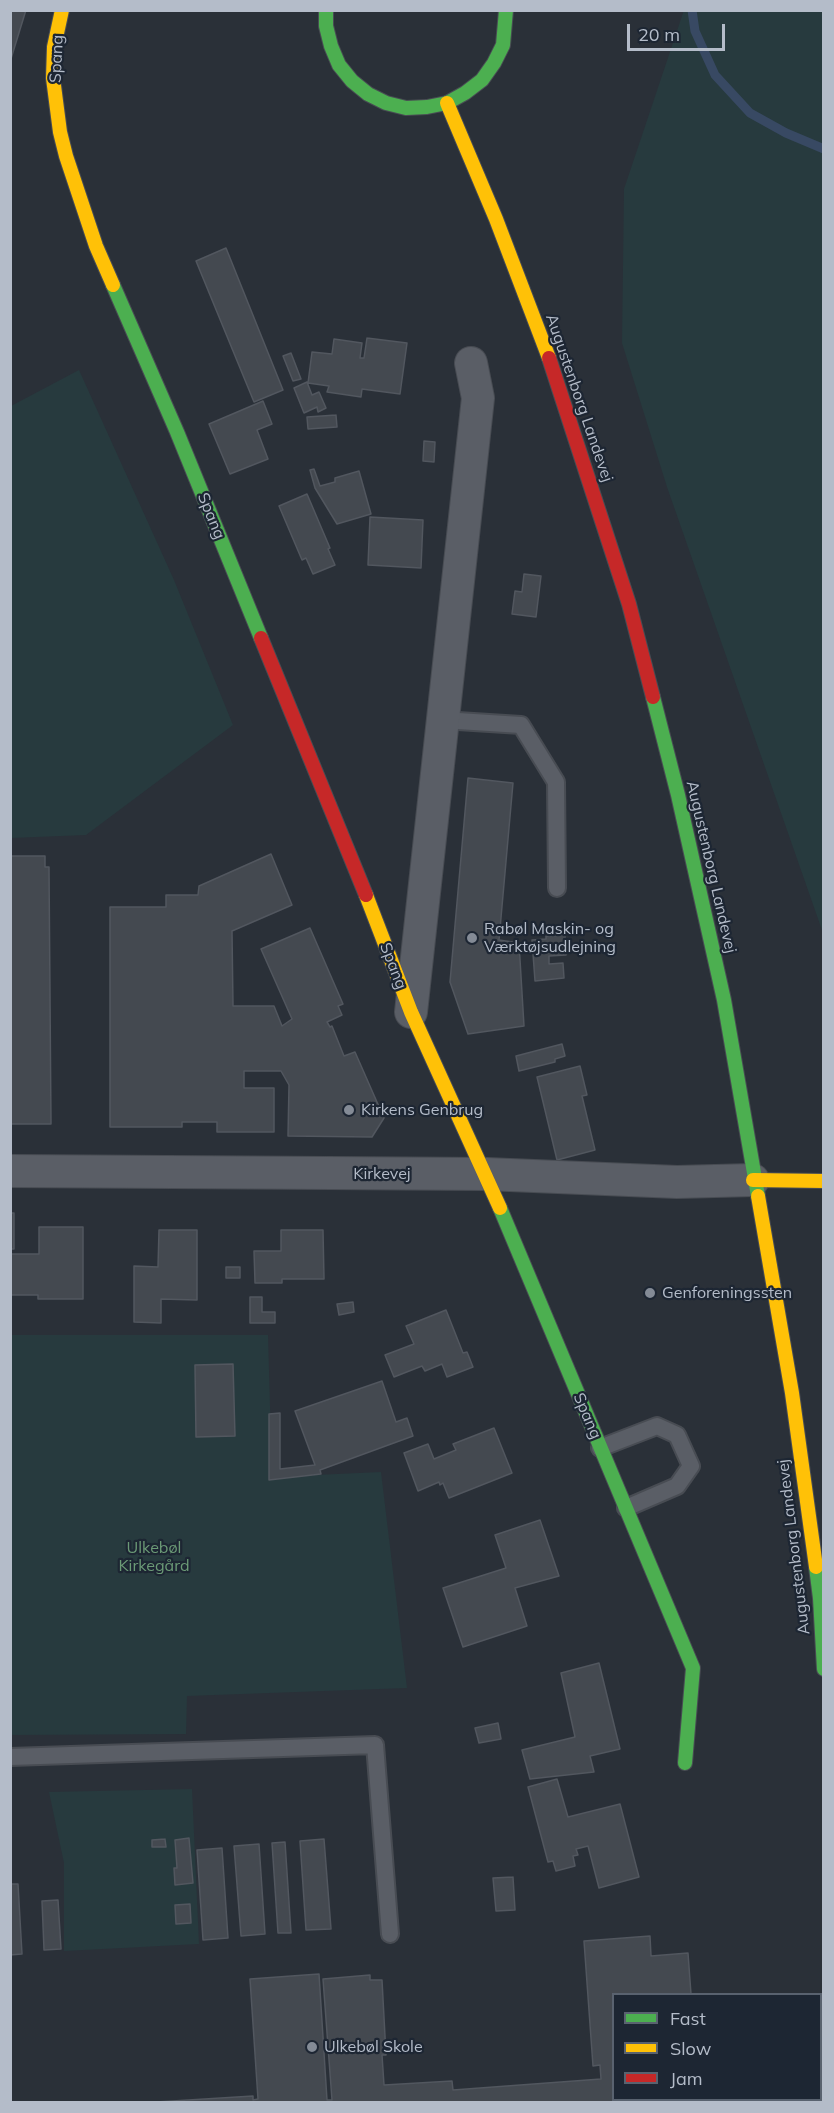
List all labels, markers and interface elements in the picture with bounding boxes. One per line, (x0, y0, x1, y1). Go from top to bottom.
scale bar (630, 12, 728, 50)
text: 20 m (638, 23, 680, 46)
street label: Spang (46, 34, 68, 84)
street label: Augustenborg Landevej (541, 311, 617, 485)
street label: Spang (193, 490, 229, 542)
street label: Augustenborg Landevej (682, 779, 740, 955)
place label: Rabøl Maskin- og Værktøjsudlejning (484, 919, 616, 957)
marker: Rabøl Maskin- og Værktøjsudlejning (465, 931, 479, 945)
street label: Spang (375, 940, 411, 992)
place label: Kirkens Genbrug (361, 1100, 483, 1120)
marker: Kirkens Genbrug (342, 1103, 356, 1117)
street label: Kirkevej (353, 1164, 411, 1184)
place label: Genforeningssten (662, 1283, 792, 1303)
marker: Genforeningssten (643, 1286, 657, 1300)
street label: Spang (569, 1390, 605, 1442)
street label: Augustenborg Landevej (774, 1458, 814, 1636)
park label: Ulkebøl Kirkegård (118, 1538, 190, 1576)
legend (612, 1993, 822, 2101)
text: Fast (670, 2007, 706, 2030)
place label: Ulkebøl Skole (324, 2037, 423, 2057)
text: Slow (670, 2037, 711, 2060)
marker: Ulkebøl Skole (305, 2040, 319, 2054)
text: Jam (670, 2067, 703, 2090)

